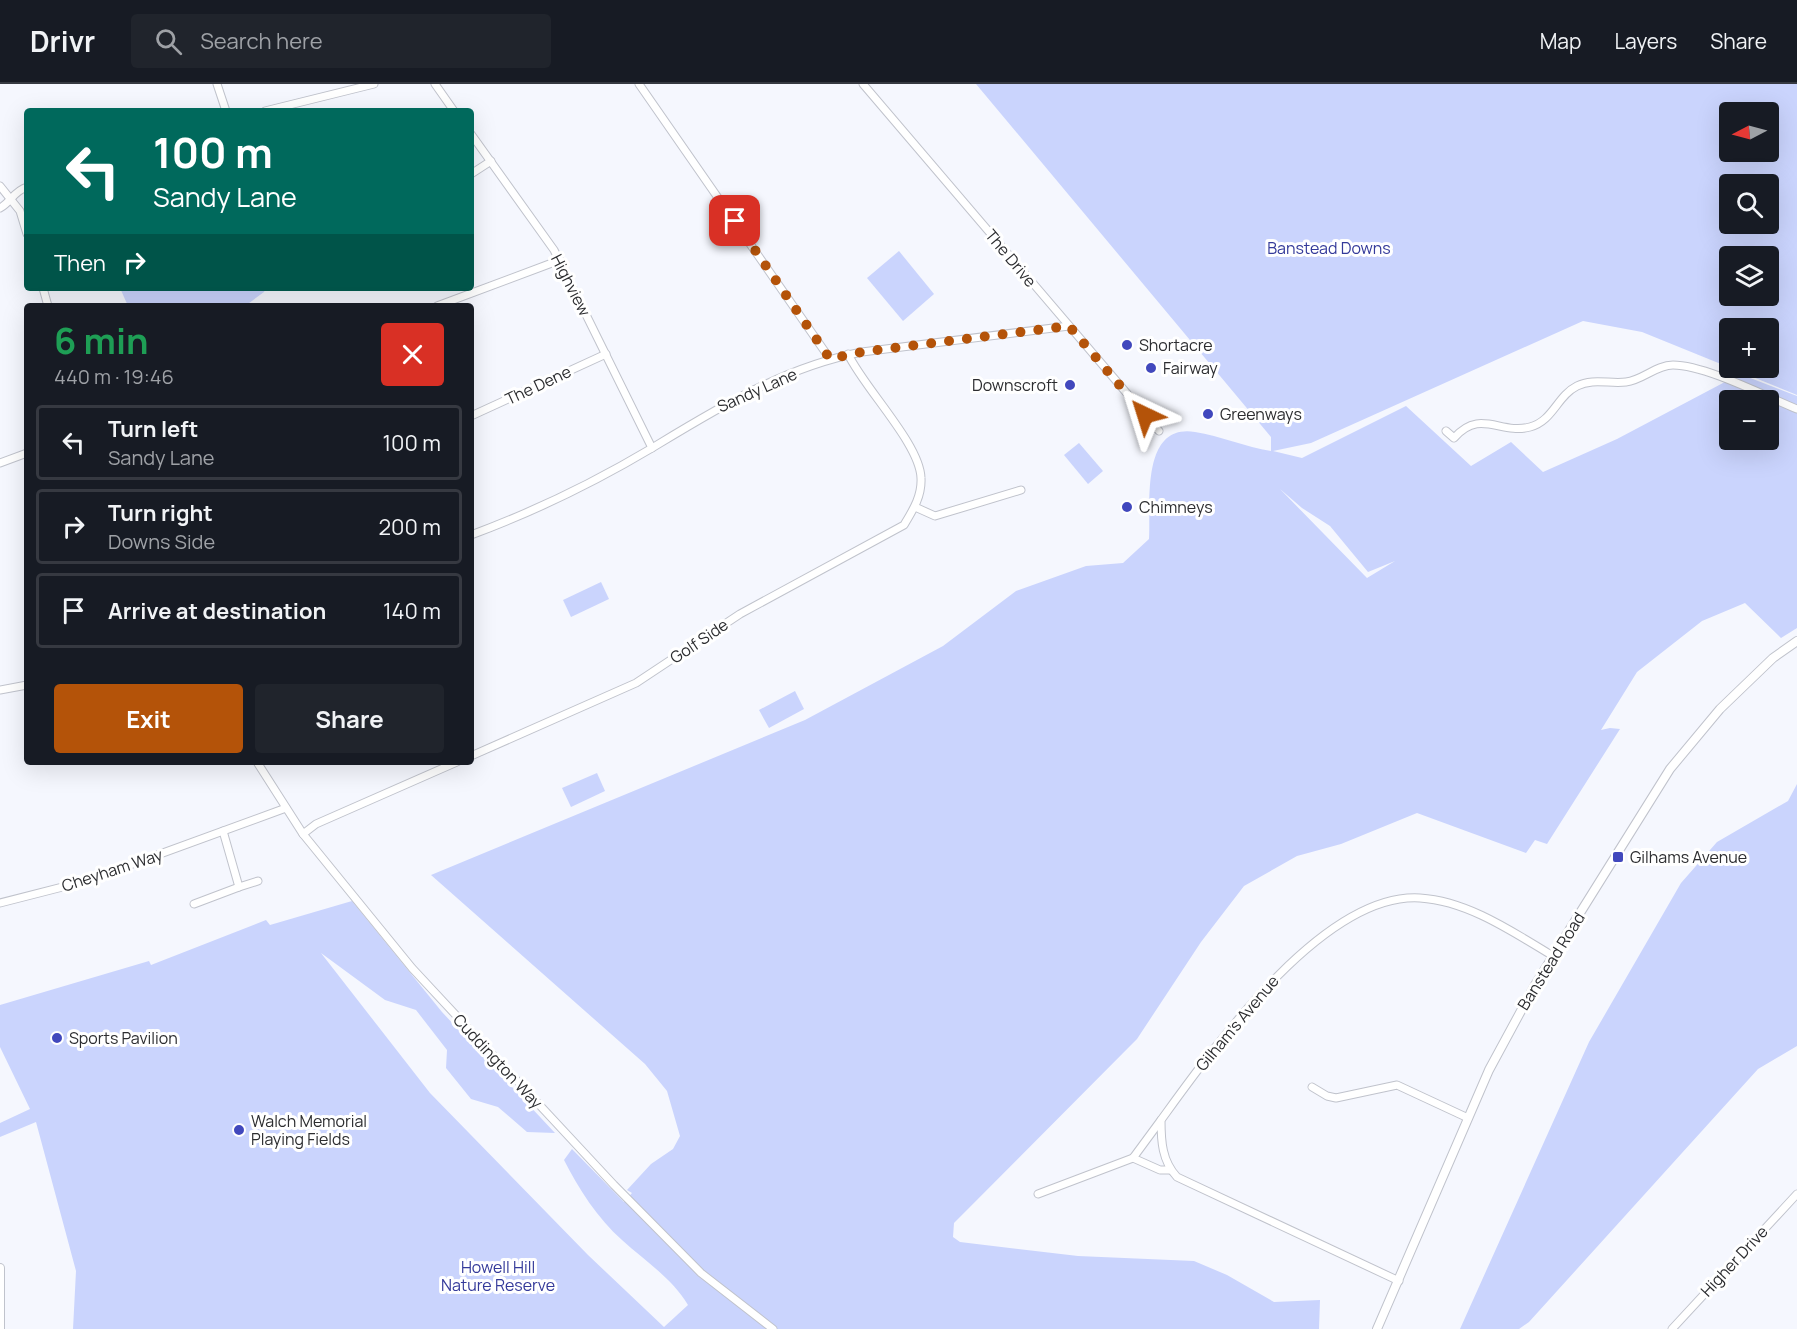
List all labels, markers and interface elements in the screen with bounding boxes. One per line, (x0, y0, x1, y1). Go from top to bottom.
search box (131, 14, 551, 68)
text: Drivr (30, 22, 95, 60)
icon: search (152, 25, 185, 58)
text: Search here (200, 26, 323, 56)
text: Map (1540, 27, 1581, 55)
text: Layers (1614, 27, 1677, 55)
text: Share (1710, 27, 1767, 55)
north arrow (1719, 102, 1779, 162)
map controls (1719, 102, 1779, 450)
text: 100 m (153, 123, 273, 181)
icon: left (54, 132, 132, 210)
button: search (1719, 174, 1779, 234)
text: Sandy Lane (153, 178, 297, 215)
pin (709, 195, 760, 246)
icon: arrive (718, 204, 751, 237)
street label: The Drive (980, 224, 1042, 292)
park label: Banstead Downs (1267, 237, 1391, 259)
icon: right (118, 246, 151, 279)
button: layers (1719, 246, 1779, 306)
text: Then (54, 248, 106, 278)
street label: Highview (546, 250, 596, 320)
text: 6 min (54, 316, 149, 365)
button: + (1719, 318, 1779, 378)
button: close (381, 323, 444, 386)
place label: Shortacre (1139, 334, 1213, 356)
marker: Shortacre (1120, 338, 1134, 352)
place label: Fairway (1163, 357, 1218, 379)
street label: The Dene (502, 360, 574, 410)
marker: Fairway (1144, 361, 1158, 375)
text: 440 m · 19:46 (54, 363, 174, 390)
street label: Sandy Lane (714, 363, 800, 417)
place label: Downscroft (972, 374, 1058, 396)
marker: Downscroft (1063, 378, 1077, 392)
position arrow (1113, 383, 1177, 447)
button: − (1719, 390, 1779, 450)
place label: Greenways (1220, 403, 1302, 425)
marker: Greenways (1201, 407, 1215, 421)
text: Turn left (108, 414, 198, 444)
icon: left (57, 426, 90, 459)
text: 100 m (383, 428, 441, 458)
text: Sandy Lane (108, 444, 214, 471)
place label: Chimneys (1139, 496, 1213, 518)
text: Turn right (108, 498, 213, 528)
marker: Chimneys (1120, 500, 1134, 514)
icon: right (57, 510, 90, 543)
text: 200 m (379, 512, 441, 542)
text: Downs Side (108, 528, 215, 555)
icon: arrive (57, 594, 90, 627)
text: Arrive at destination (108, 596, 326, 626)
text: 140 m (383, 596, 441, 626)
street label: Golf Side (666, 613, 732, 669)
button: Exit (54, 684, 243, 753)
button: Share (255, 684, 444, 753)
street label: Cheyham Way (59, 843, 166, 897)
place label: Gilhams Avenue (1630, 846, 1747, 868)
marker: Gilhams Avenue (1611, 850, 1625, 864)
street label: Banstead Road (1512, 908, 1590, 1014)
street label: Gilham's Avenue (1190, 970, 1284, 1076)
street label: Cuddington Way (448, 1009, 548, 1114)
place label: Sports Pavilion (69, 1027, 178, 1049)
marker: Sports Pavilion (50, 1031, 64, 1045)
place label: Walch Memorial Playing Fields (251, 1110, 367, 1150)
marker: Walch Memorial Playing Fields (232, 1123, 246, 1137)
street label: Higher Drive (1695, 1221, 1773, 1301)
park label: Howell Hill Nature Reserve (441, 1256, 555, 1296)

